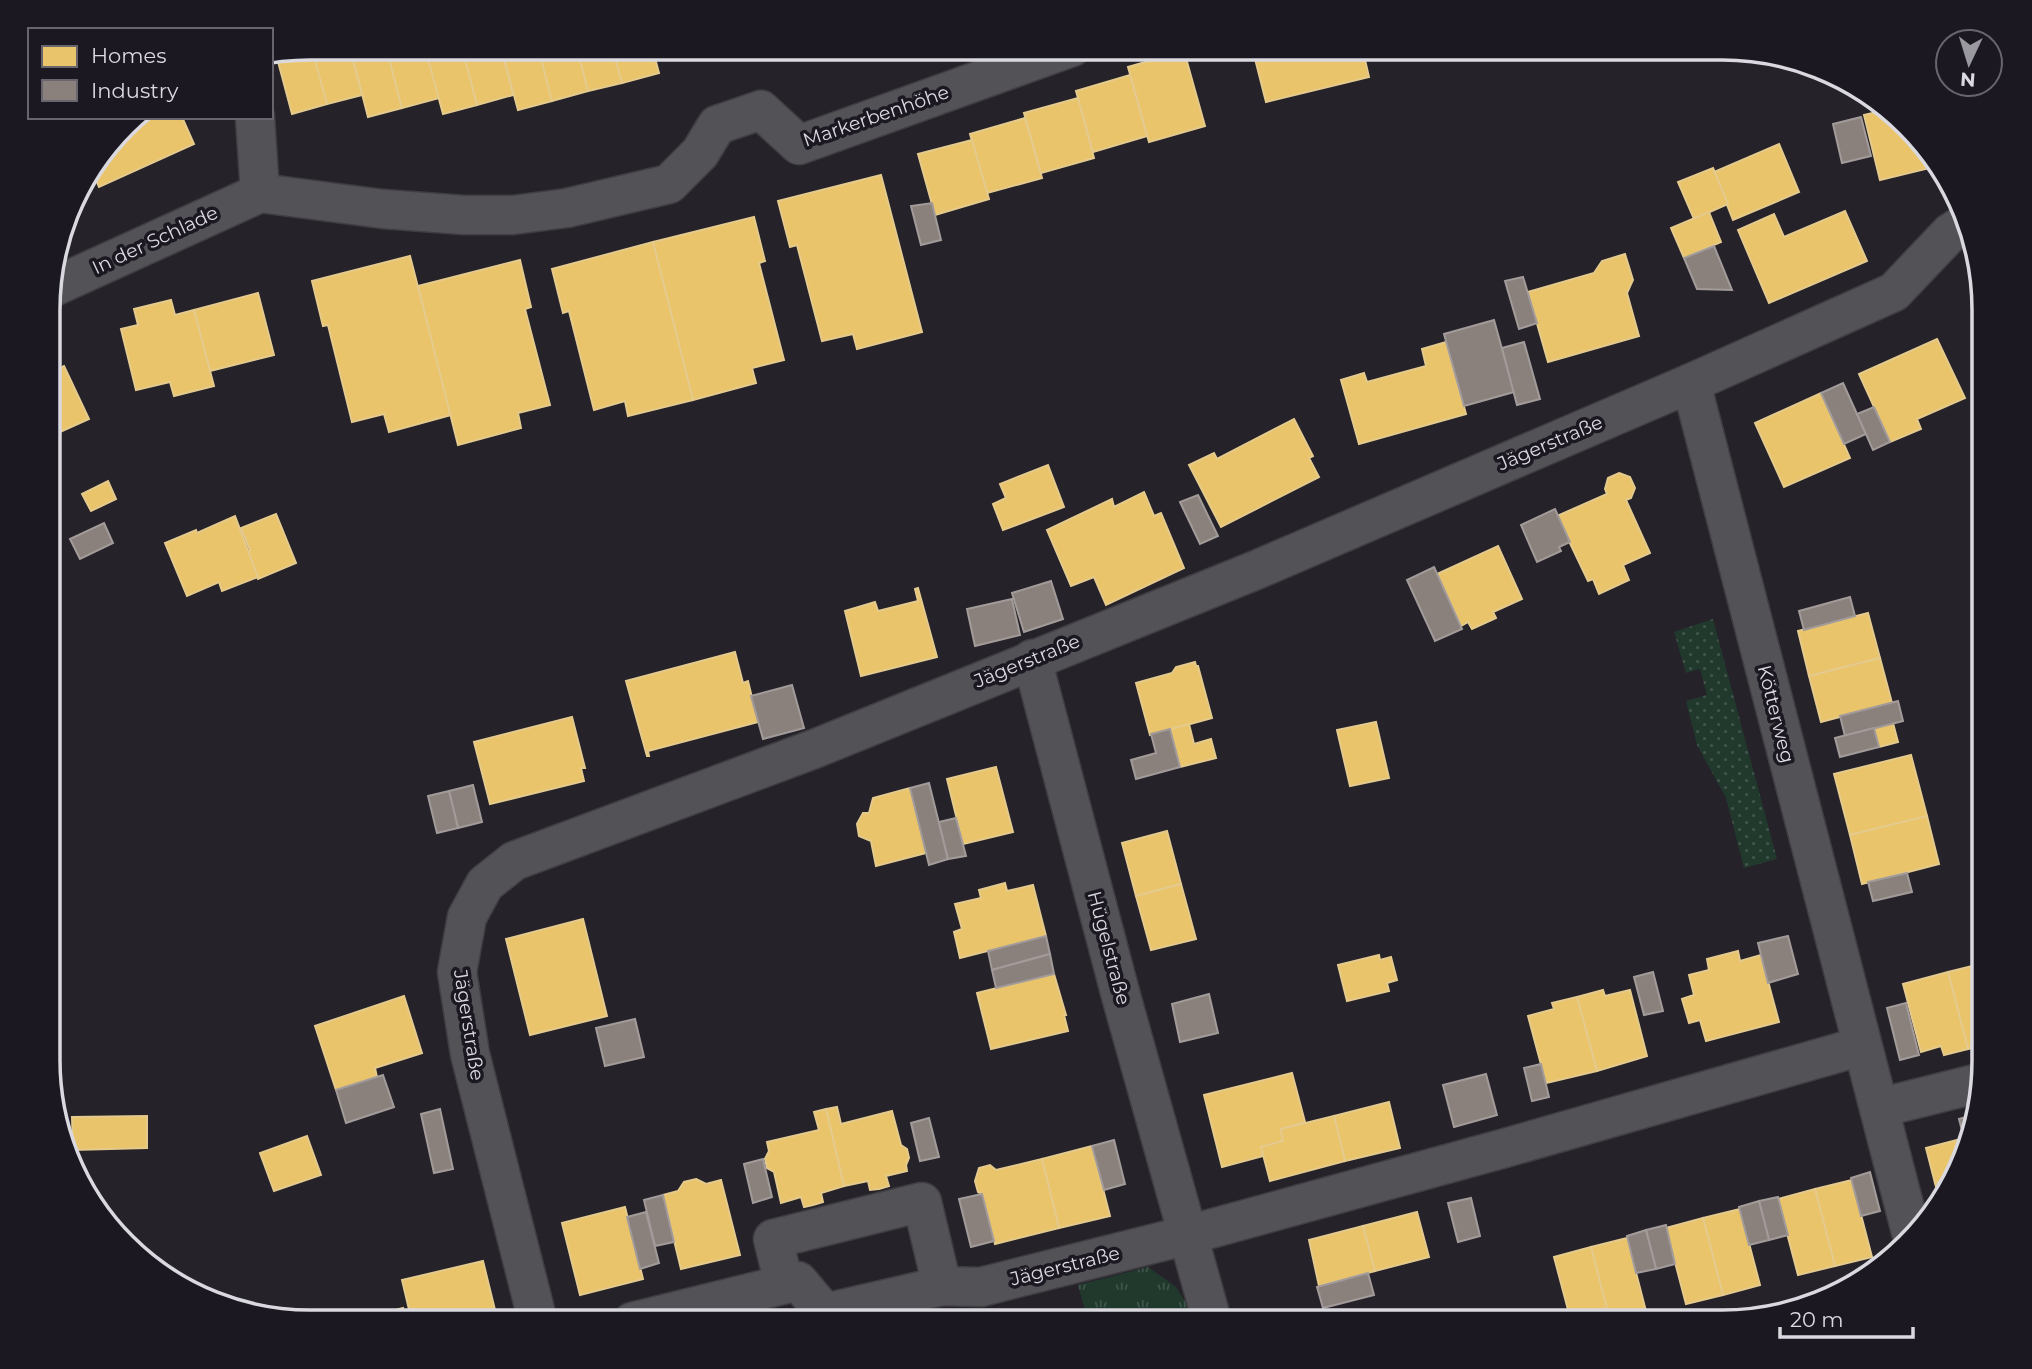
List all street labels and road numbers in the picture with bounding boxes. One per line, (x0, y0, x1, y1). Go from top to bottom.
street label: Markerbenhöhe (800, 80, 952, 152)
street label: In der Schlade (88, 201, 222, 279)
street label: Jägerstraße (1493, 411, 1606, 476)
street label: Jägerstraße (970, 629, 1083, 693)
street label: Kötterweg (1753, 663, 1799, 765)
street label: Hügelstraße (1083, 889, 1135, 1007)
street label: Jägerstraße (449, 967, 489, 1082)
street label: Jägerstraße (1007, 1241, 1122, 1291)

